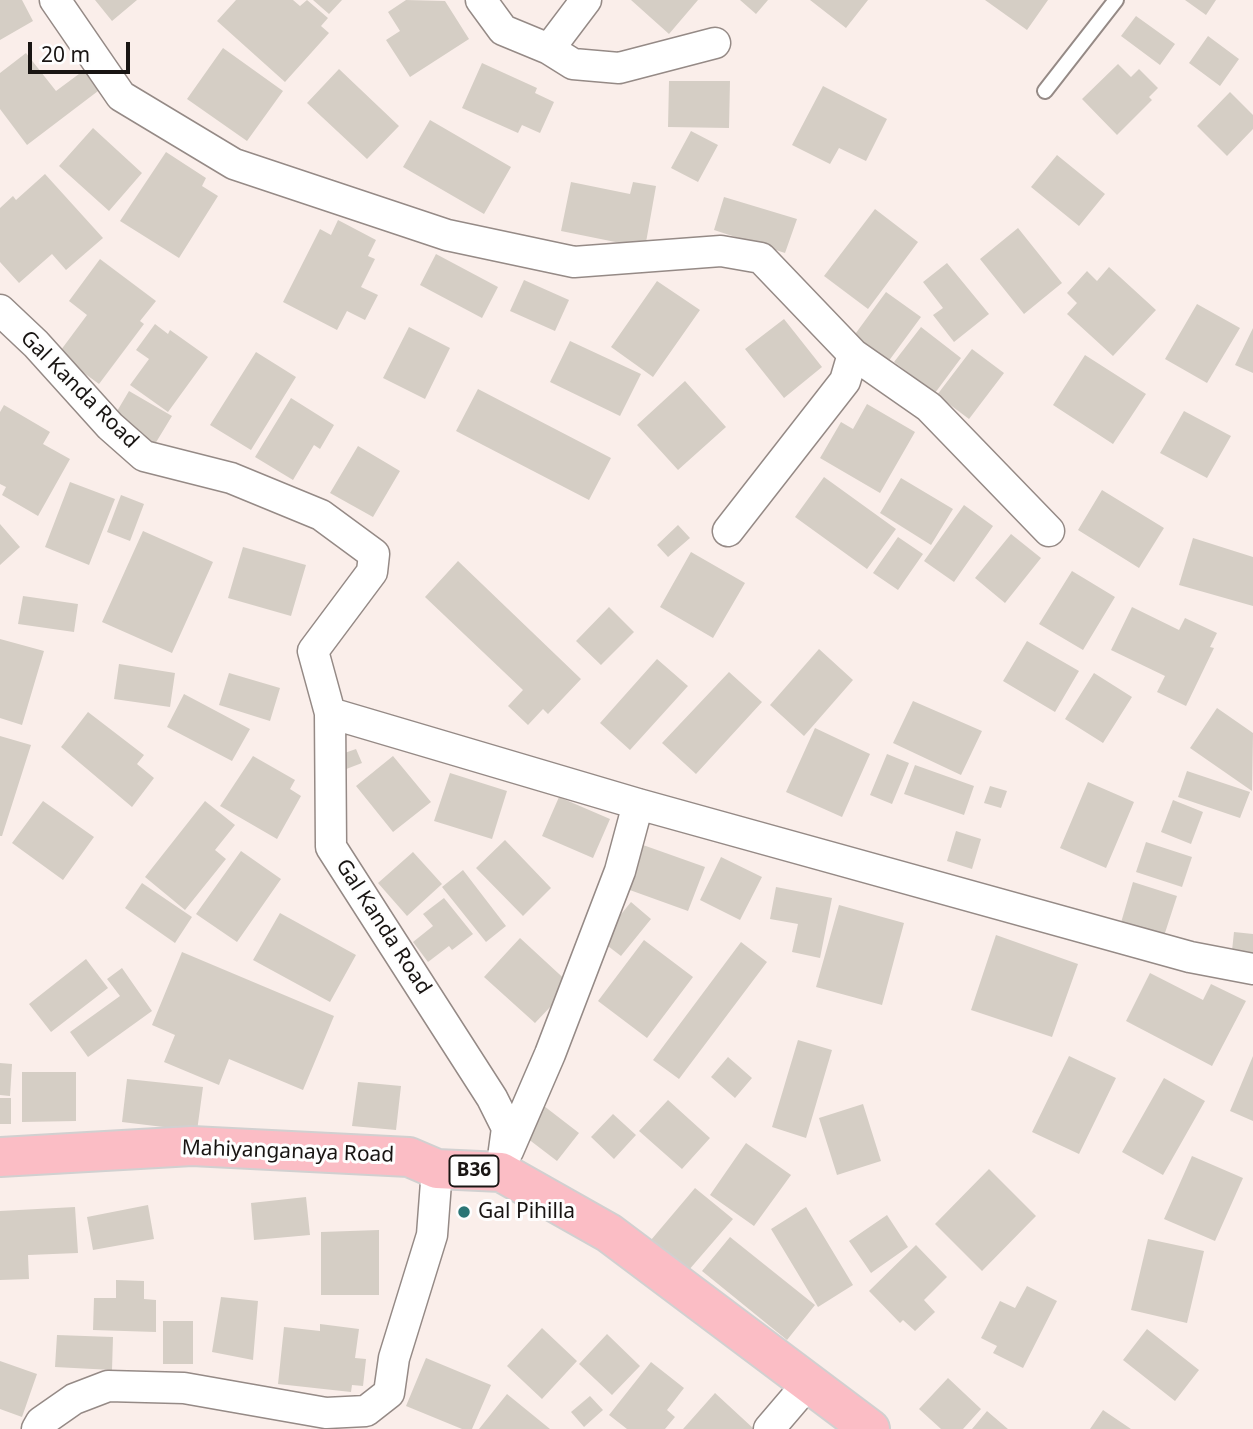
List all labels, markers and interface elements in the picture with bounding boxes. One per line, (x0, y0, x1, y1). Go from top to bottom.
scale bar (32, 28, 133, 72)
text: 20 m (41, 40, 90, 68)
street label: Gal Kanda Road (15, 326, 143, 454)
street label: Gal Kanda Road (330, 855, 436, 999)
street label: Mahiyanganaya Road (181, 1136, 395, 1168)
road number: B36 (449, 1156, 498, 1186)
place label: Gal Pihilla (478, 1199, 575, 1225)
marker: Gal Pihilla (456, 1204, 472, 1220)

